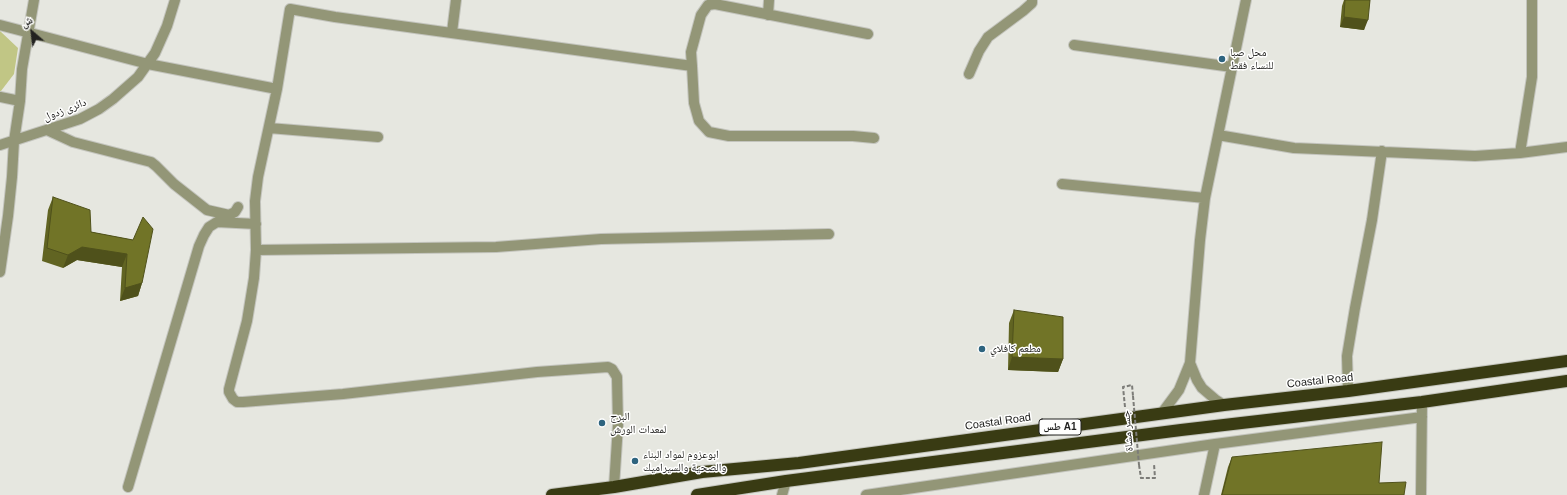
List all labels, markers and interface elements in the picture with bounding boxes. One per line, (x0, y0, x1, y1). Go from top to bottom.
north arrow (12, 12, 52, 52)
text: ش (18, 13, 34, 29)
place label: محل صبا للنساء فقط (1230, 46, 1274, 72)
marker: محل صبا للنساء فقط (1217, 54, 1227, 64)
street label: دائرى زدول (42, 96, 88, 124)
place label: مطعم كافلاي (990, 342, 1041, 356)
marker: مطعم كافلاي (977, 344, 987, 354)
street label: Coastal Road (1286, 371, 1354, 391)
place label: البرج لمعدات الورش (610, 410, 666, 436)
street label: جسر مشاة (1120, 410, 1136, 452)
street label: Coastal Road (964, 411, 1032, 433)
marker: البرج لمعدات الورش (597, 418, 607, 428)
road number: طس A1 (1039, 419, 1081, 435)
place label: ابوعزوم لمواد البناء والصحية والسيراميك (643, 448, 726, 474)
marker: ابوعزوم لمواد البناء والصحية والسيراميك (630, 456, 640, 466)

